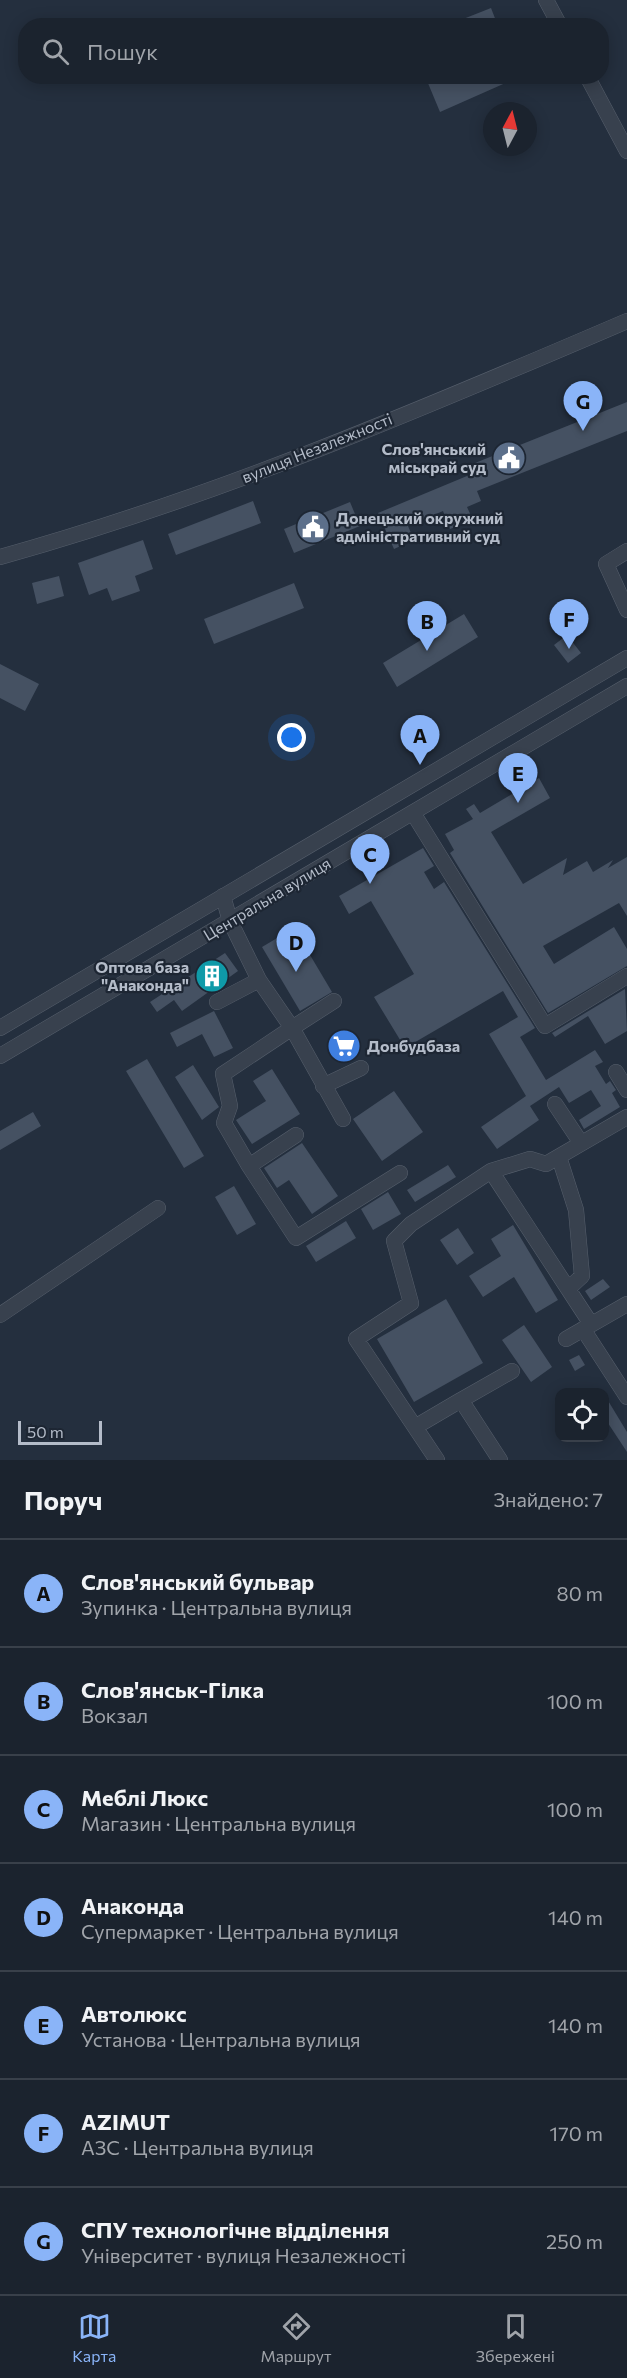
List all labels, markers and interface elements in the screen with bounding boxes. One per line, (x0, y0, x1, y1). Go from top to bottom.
search box (18, 18, 609, 84)
icon: search (39, 35, 72, 68)
text: Пошук (87, 38, 158, 65)
north arrow (483, 102, 537, 156)
pin: G (564, 382, 602, 431)
street label: вулиця Незалежності (239, 409, 395, 486)
place label: Слов'янський міськрай суд (381, 439, 486, 476)
public building icon: Слов'янський міськрай суд (491, 440, 527, 476)
place label: Донецький окружний адміністративний суд (336, 508, 503, 545)
public building icon: Донецький окружний адміністративний суд (295, 509, 331, 545)
pin: F (550, 600, 588, 649)
pin: B (408, 602, 446, 651)
pin: A (400, 716, 440, 765)
your location (277, 723, 306, 752)
pin: E (498, 754, 538, 803)
pin: C (350, 834, 389, 884)
street label: Центральна вулиця (200, 853, 334, 944)
pin: D (276, 922, 316, 972)
place label: Оптова база "Анаконда" (95, 957, 189, 994)
building icon: Оптова база "Анаконда" (194, 958, 230, 994)
supermarket icon: Донбудбаза (326, 1028, 362, 1064)
place label: Донбудбаза (367, 1036, 460, 1055)
map controls (555, 1388, 609, 1442)
button: locate (555, 1388, 609, 1442)
scale bar (18, 1418, 102, 1446)
text: 50 m (27, 1422, 64, 1441)
text: Поруч (24, 1484, 102, 1515)
text: Знайдено: 7 (494, 1487, 603, 1511)
text: Слов'янський бульвар (81, 1568, 314, 1595)
text: A (36, 1581, 51, 1605)
text: 80 m (557, 1581, 603, 1605)
text: Зупинка · Центральна вулиця (81, 1595, 352, 1619)
text: Слов'янськ-Гілка (81, 1676, 264, 1703)
text: B (37, 1689, 50, 1713)
text: 100 m (547, 1689, 603, 1713)
text: Вокзал (81, 1703, 148, 1727)
text: Меблі Люкс (81, 1784, 208, 1811)
text: C (37, 1797, 50, 1821)
text: 100 m (547, 1797, 603, 1821)
text: Магазин · Центральна вулиця (81, 1811, 356, 1835)
text: Анаконда (81, 1892, 184, 1919)
text: D (36, 1905, 51, 1929)
text: 140 m (548, 1905, 603, 1929)
text: Супермаркет · Центральна вулиця (81, 1919, 399, 1943)
text: Автолюкс (81, 2000, 187, 2027)
text: E (38, 2013, 49, 2037)
text: 140 m (548, 2013, 603, 2037)
text: Установа · Центральна вулиця (81, 2027, 361, 2051)
text: AZIMUT (81, 2108, 170, 2135)
text: F (38, 2121, 49, 2145)
text: 170 m (550, 2121, 603, 2145)
text: АЗС · Центральна вулиця (81, 2135, 314, 2159)
text: СПУ технологічне відділення (81, 2216, 389, 2243)
text: G (36, 2229, 51, 2253)
text: 250 m (546, 2229, 603, 2253)
text: Університет · вулиця Незалежності (81, 2243, 406, 2267)
tab: Карта (72, 2310, 116, 2365)
tab: Маршрут (260, 2310, 332, 2365)
tab: Збережені (476, 2310, 555, 2365)

